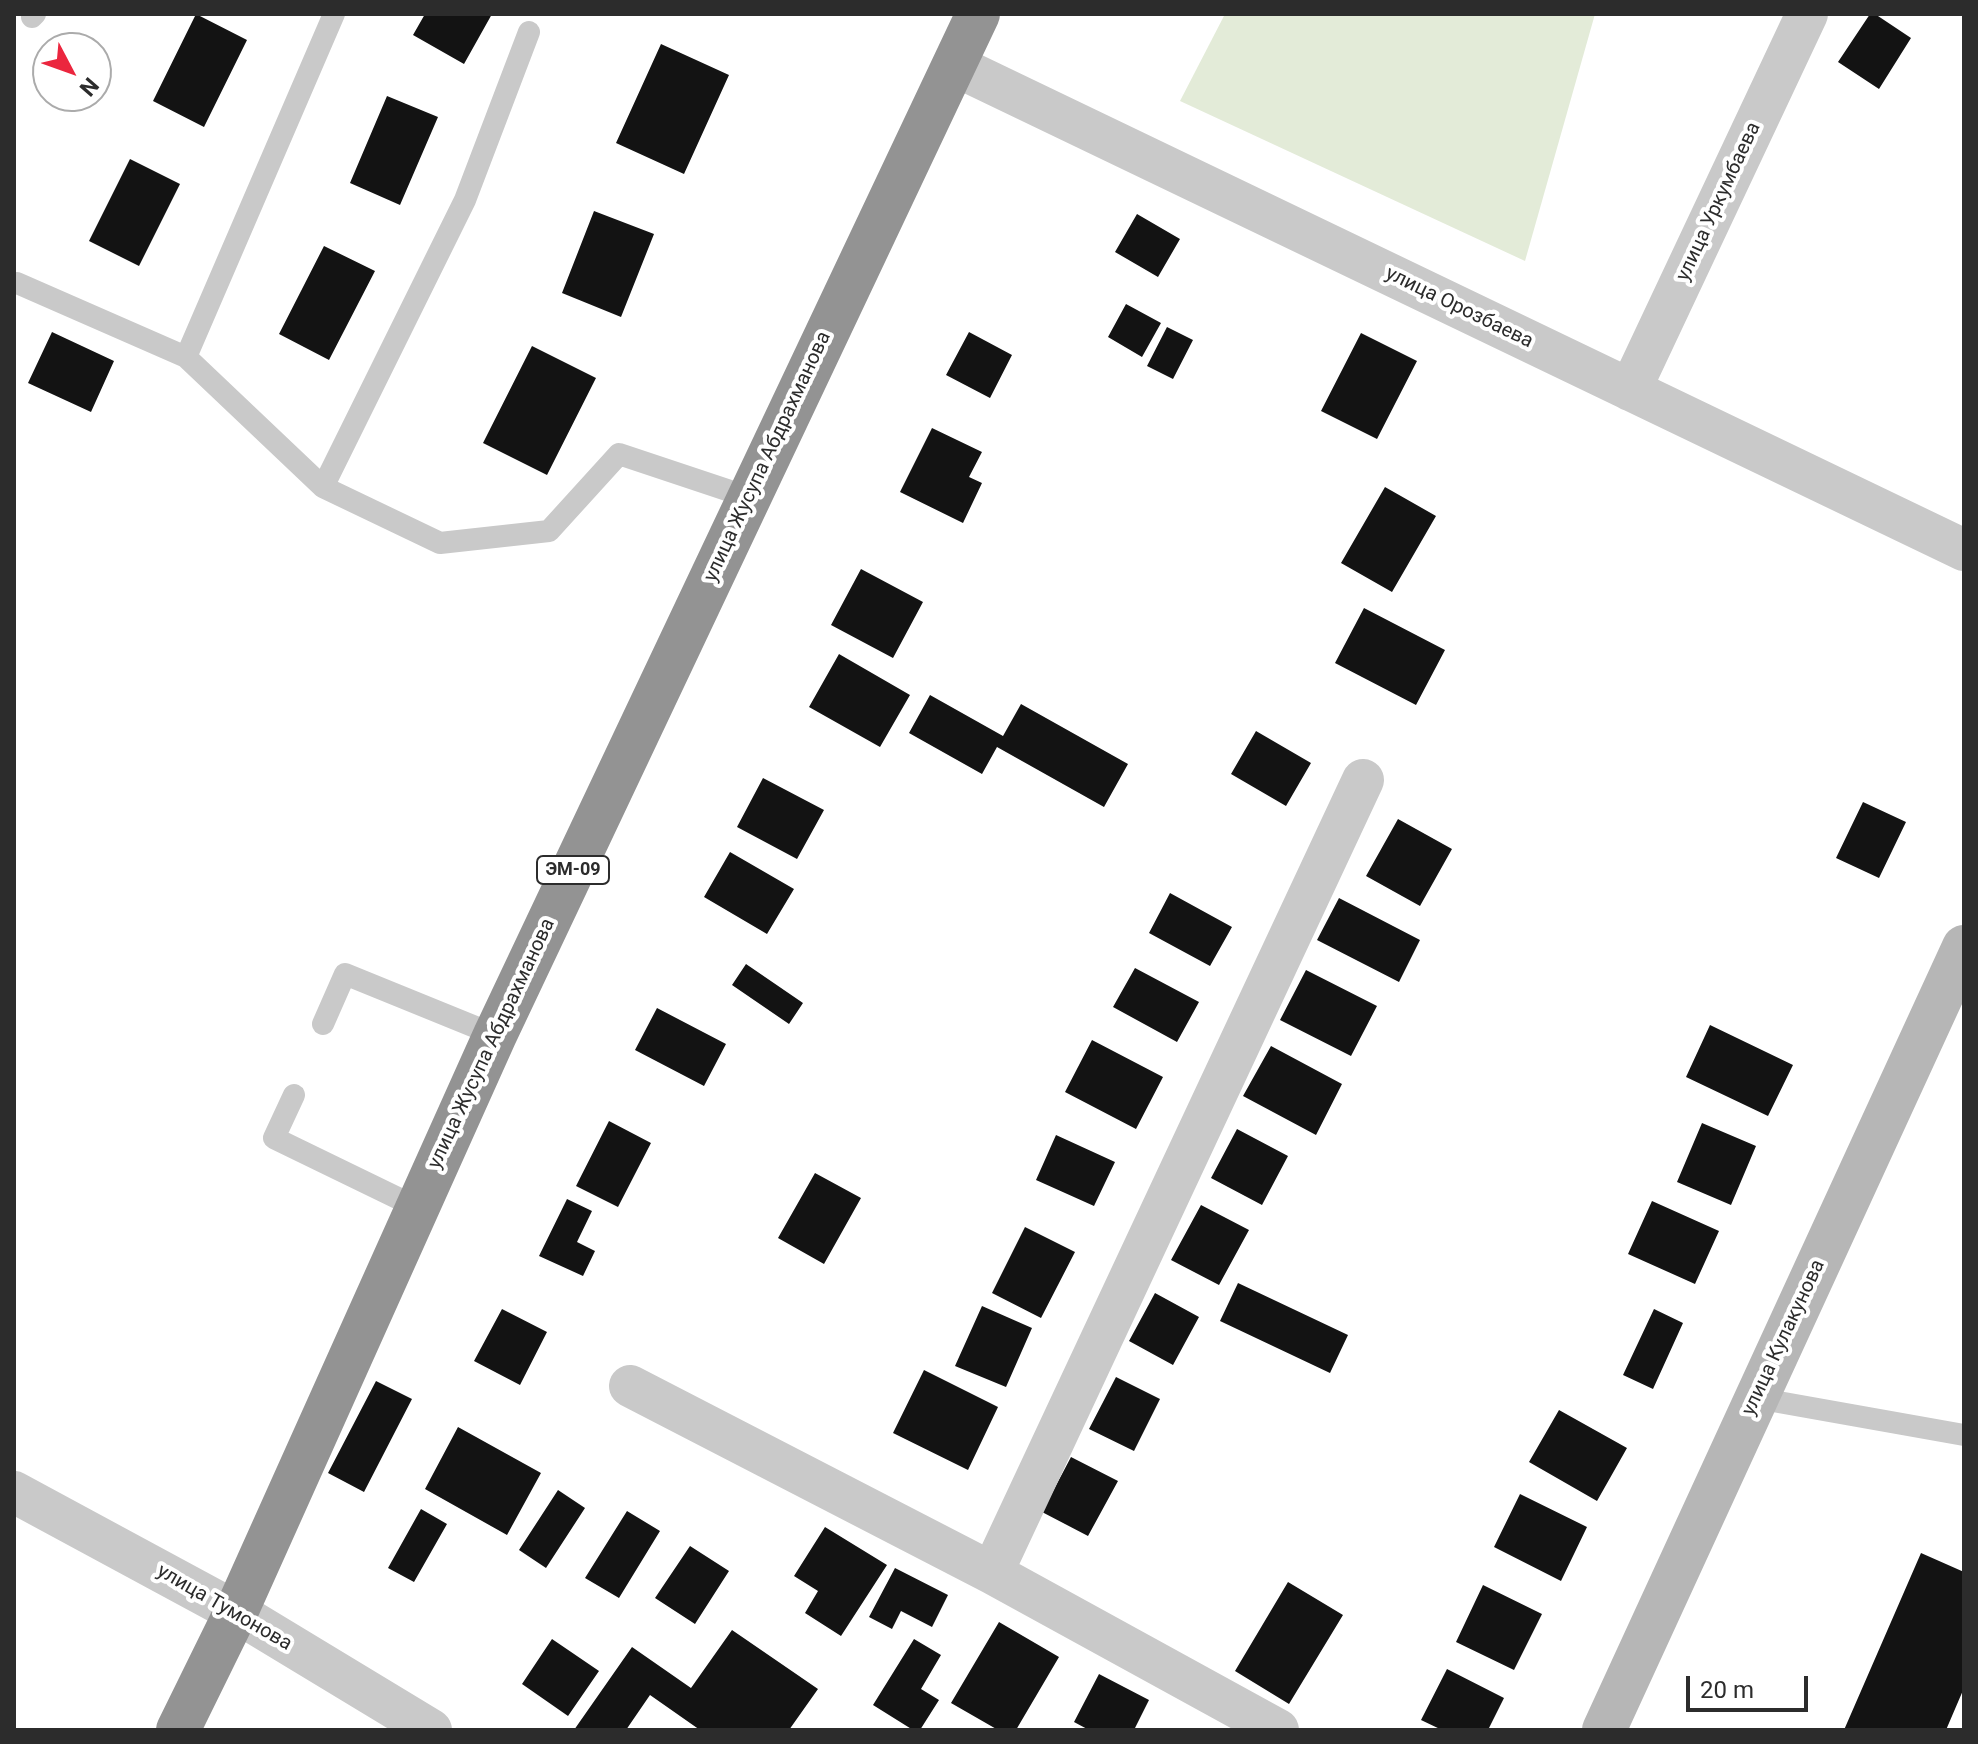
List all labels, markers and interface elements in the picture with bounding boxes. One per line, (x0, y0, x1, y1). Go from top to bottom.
north arrow (32, 32, 112, 112)
text: N (74, 73, 104, 101)
street label: улица Уркумбаева (1672, 119, 1766, 285)
street label: улица Орозбаева (1381, 262, 1537, 354)
street label: улица Жусупа Абдрахманова (699, 328, 837, 586)
road number: ЭМ-09 (537, 856, 609, 884)
street label: улица Жусупа Абдрахманова (423, 915, 561, 1173)
street label: улица Кулакунова (1737, 1256, 1831, 1420)
street label: улица Тумонова (152, 1560, 296, 1656)
scale bar (1690, 1660, 1812, 1710)
text: 20 m (1700, 1676, 1754, 1704)

